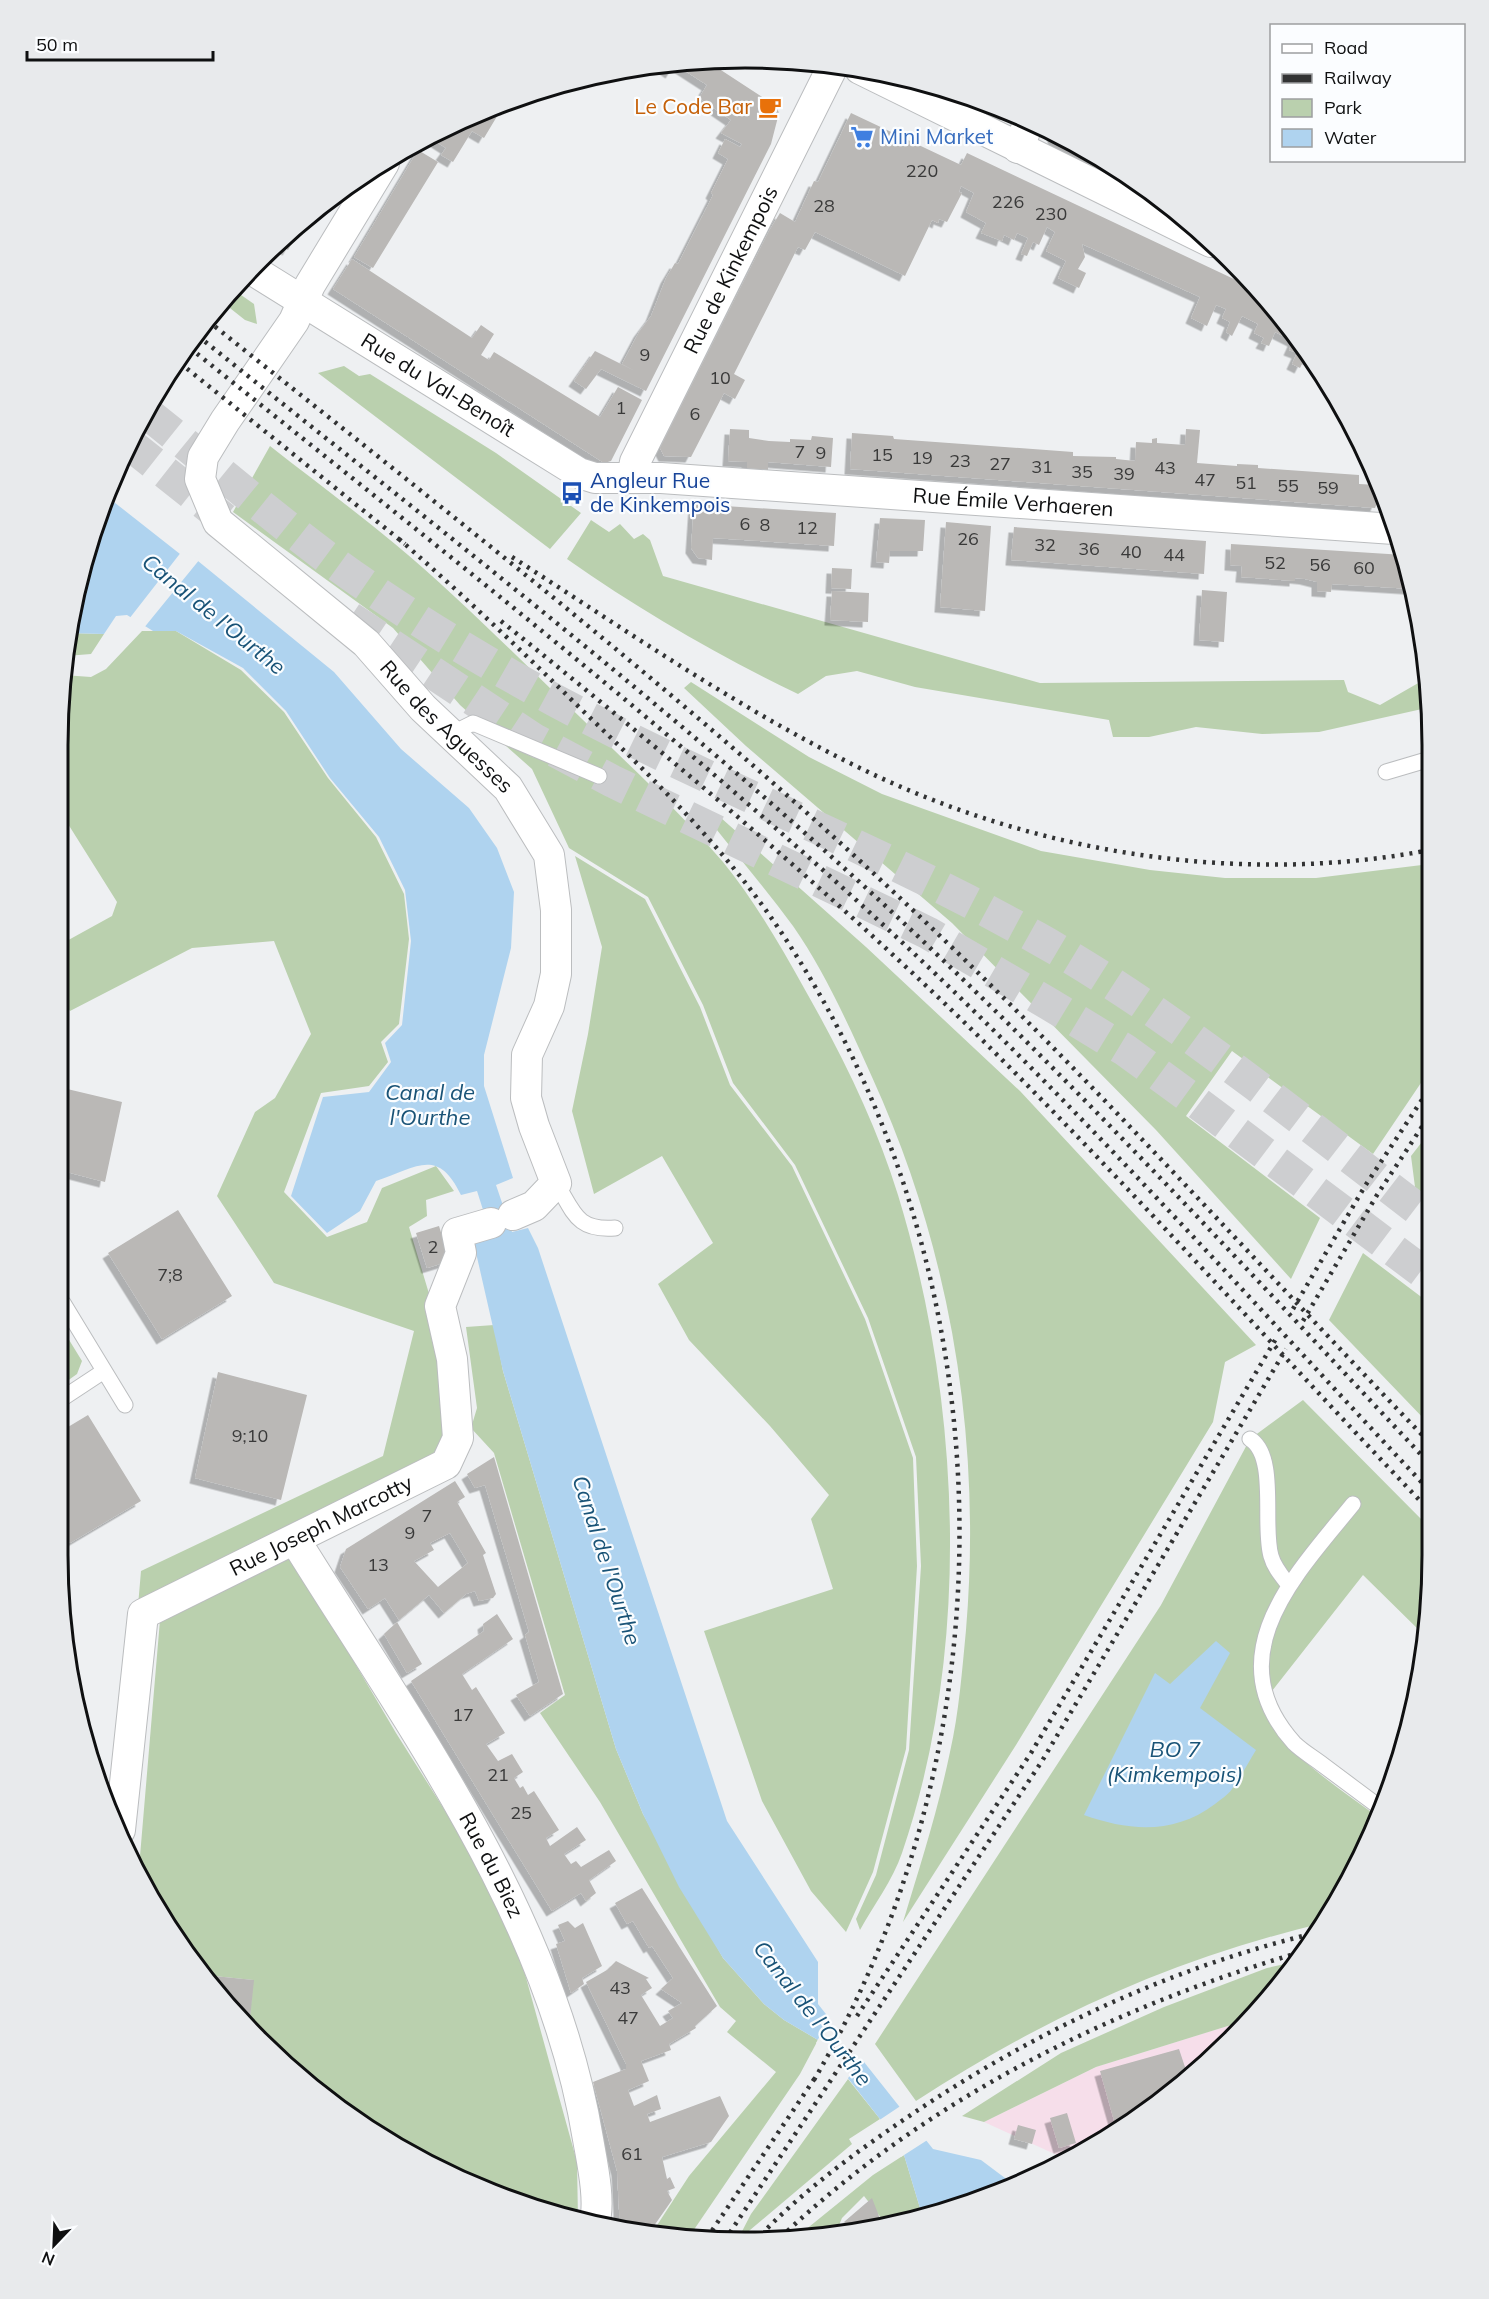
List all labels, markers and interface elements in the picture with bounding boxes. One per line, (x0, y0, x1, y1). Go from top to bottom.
scale bar (27, 24, 213, 62)
legend (1270, 24, 1465, 162)
text: 50 m (36, 33, 78, 56)
text: Road (1324, 36, 1368, 59)
text: Railway (1324, 66, 1392, 89)
place label: Le Code Bar (634, 93, 752, 119)
cafe icon: Le Code Bar (757, 94, 783, 120)
text: Park (1324, 96, 1363, 119)
place label: Mini Market (880, 123, 993, 149)
supermarket icon: Mini Market (849, 124, 875, 150)
text: Water (1324, 126, 1377, 149)
house number: 220 (906, 159, 938, 182)
street label: Rue de Kinkempois (677, 181, 783, 358)
house number: 226 (992, 190, 1024, 213)
house number: 28 (813, 194, 835, 217)
house number: 230 (1035, 202, 1067, 225)
street label: Rue du Val-Benoît (357, 327, 520, 442)
house number: 9 (640, 343, 650, 366)
house number: 10 (709, 366, 731, 389)
house number: 1 (616, 396, 626, 419)
house number: 6 (690, 402, 700, 425)
house number: 7 (795, 440, 805, 463)
house number: 9 (816, 441, 826, 464)
house number: 15 (871, 443, 893, 466)
house number: 19 (911, 446, 933, 469)
house number: 23 (949, 449, 971, 472)
house number: 27 (989, 452, 1011, 475)
house number: 31 (1031, 455, 1053, 478)
house number: 43 (1154, 456, 1176, 479)
house number: 35 (1071, 460, 1093, 483)
house number: 39 (1113, 462, 1135, 485)
place label: Angleur Rue de Kinkempois (590, 467, 731, 517)
house number: 47 (1194, 468, 1216, 491)
house number: 51 (1235, 471, 1257, 494)
house number: 55 (1277, 474, 1299, 497)
house number: 59 (1317, 476, 1339, 499)
bus stop icon: Angleur Rue de Kinkempois (559, 480, 585, 506)
street label: Rue Émile Verhaeren (912, 482, 1115, 521)
house number: 6 (740, 512, 750, 535)
house number: 8 (760, 513, 770, 536)
house number: 12 (796, 516, 818, 539)
house number: 26 (957, 527, 979, 550)
house number: 32 (1034, 533, 1056, 556)
house number: 36 (1078, 537, 1100, 560)
house number: 40 (1120, 540, 1142, 563)
house number: 44 (1163, 543, 1185, 566)
water label: Canal de l'Ourthe (136, 547, 292, 681)
house number: 52 (1264, 551, 1286, 574)
house number: 56 (1309, 553, 1331, 576)
house number: 60 (1353, 556, 1375, 579)
street label: Rue des Aguesses (375, 654, 519, 798)
water label: Canal de l'Ourthe (385, 1078, 475, 1131)
house number: 2 (428, 1235, 438, 1258)
house number: 7;8 (157, 1263, 183, 1286)
house number: 9;10 (232, 1424, 268, 1447)
street label: Rue Joseph Marcotty (225, 1469, 416, 1581)
water label: Canal de l'Ourthe (566, 1472, 648, 1648)
house number: 7 (422, 1504, 432, 1527)
house number: 9 (405, 1521, 415, 1544)
house number: 13 (367, 1553, 389, 1576)
house number: 17 (452, 1703, 474, 1726)
water label: BO 7 (Kimkempois) (1107, 1735, 1243, 1788)
house number: 21 (487, 1763, 509, 1786)
house number: 25 (510, 1801, 532, 1824)
street label: Rue du Biez (454, 1807, 530, 1922)
water label: Canal de l'Ourthe (748, 1935, 878, 2091)
house number: 43 (609, 1976, 631, 1999)
house number: 47 (617, 2006, 639, 2029)
house number: 61 (621, 2142, 643, 2165)
north arrow (24, 2215, 84, 2275)
text: N (39, 2247, 58, 2270)

